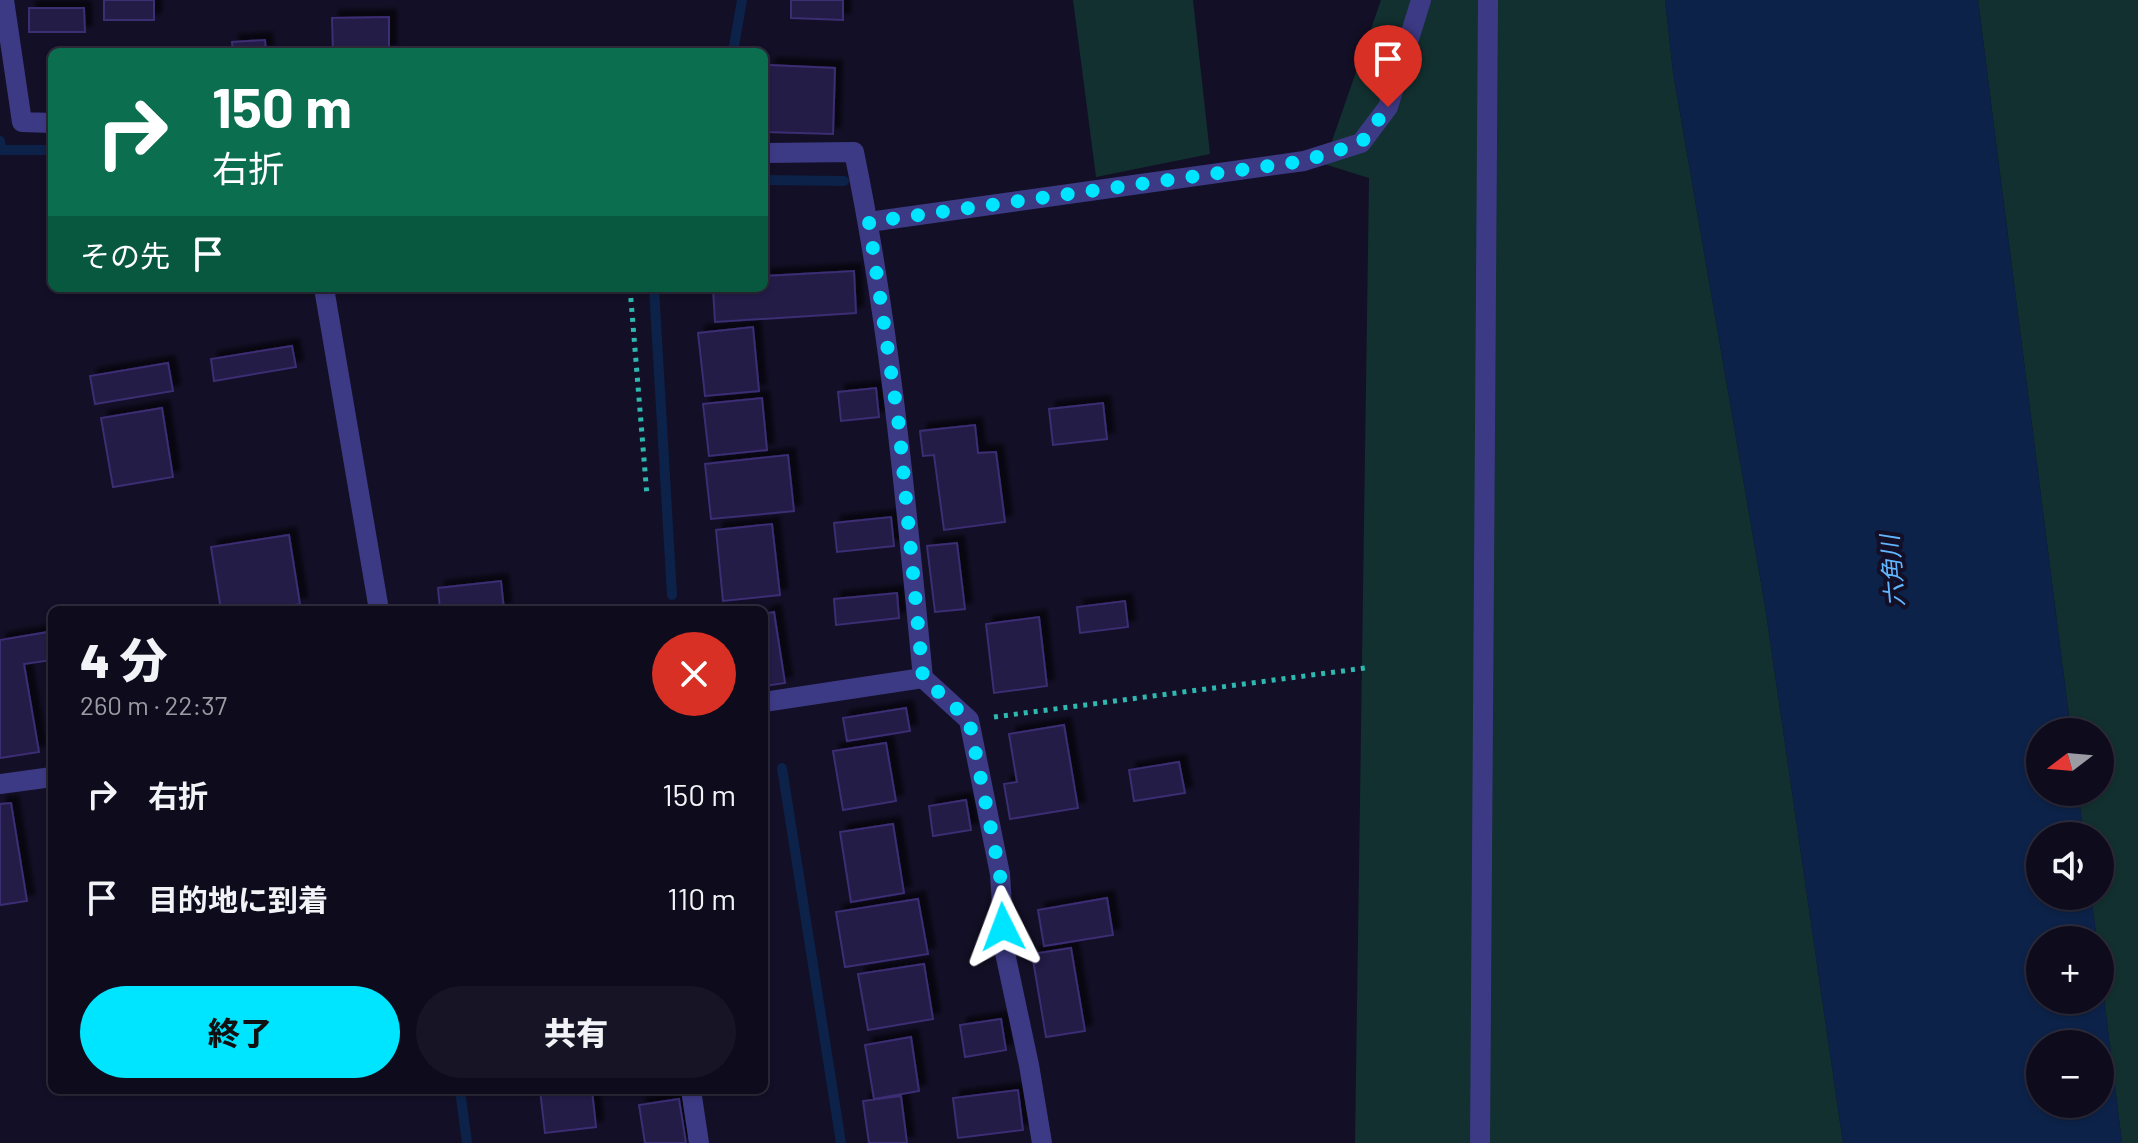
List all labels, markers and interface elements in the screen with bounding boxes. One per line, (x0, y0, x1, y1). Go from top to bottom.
pin (1354, 25, 1422, 107)
icon: arrive (1366, 37, 1410, 81)
text: 150 m (212, 72, 352, 139)
icon: right (80, 80, 184, 184)
text: 右折 (212, 146, 284, 189)
icon: arrive (186, 232, 230, 276)
text: その先 (80, 237, 170, 273)
water label: 六角川 (1874, 531, 1909, 608)
text: 4 分 (80, 630, 168, 688)
button: close (652, 632, 736, 716)
text: 260 m · 22:37 (80, 689, 227, 720)
north arrow (2026, 718, 2114, 806)
map controls (2026, 718, 2114, 1118)
icon: right (80, 772, 124, 816)
text: 150 m (662, 776, 736, 812)
text: 右折 (148, 777, 208, 813)
button: sound (2026, 822, 2114, 910)
icon: arrive (80, 876, 124, 920)
text: 110 m (667, 880, 736, 916)
text: 目的地に到着 (148, 881, 328, 917)
position arrow (961, 885, 1045, 969)
button: + (2026, 926, 2114, 1014)
button: 終了 (80, 986, 400, 1078)
button: 共有 (416, 986, 736, 1078)
button: − (2026, 1030, 2114, 1118)

